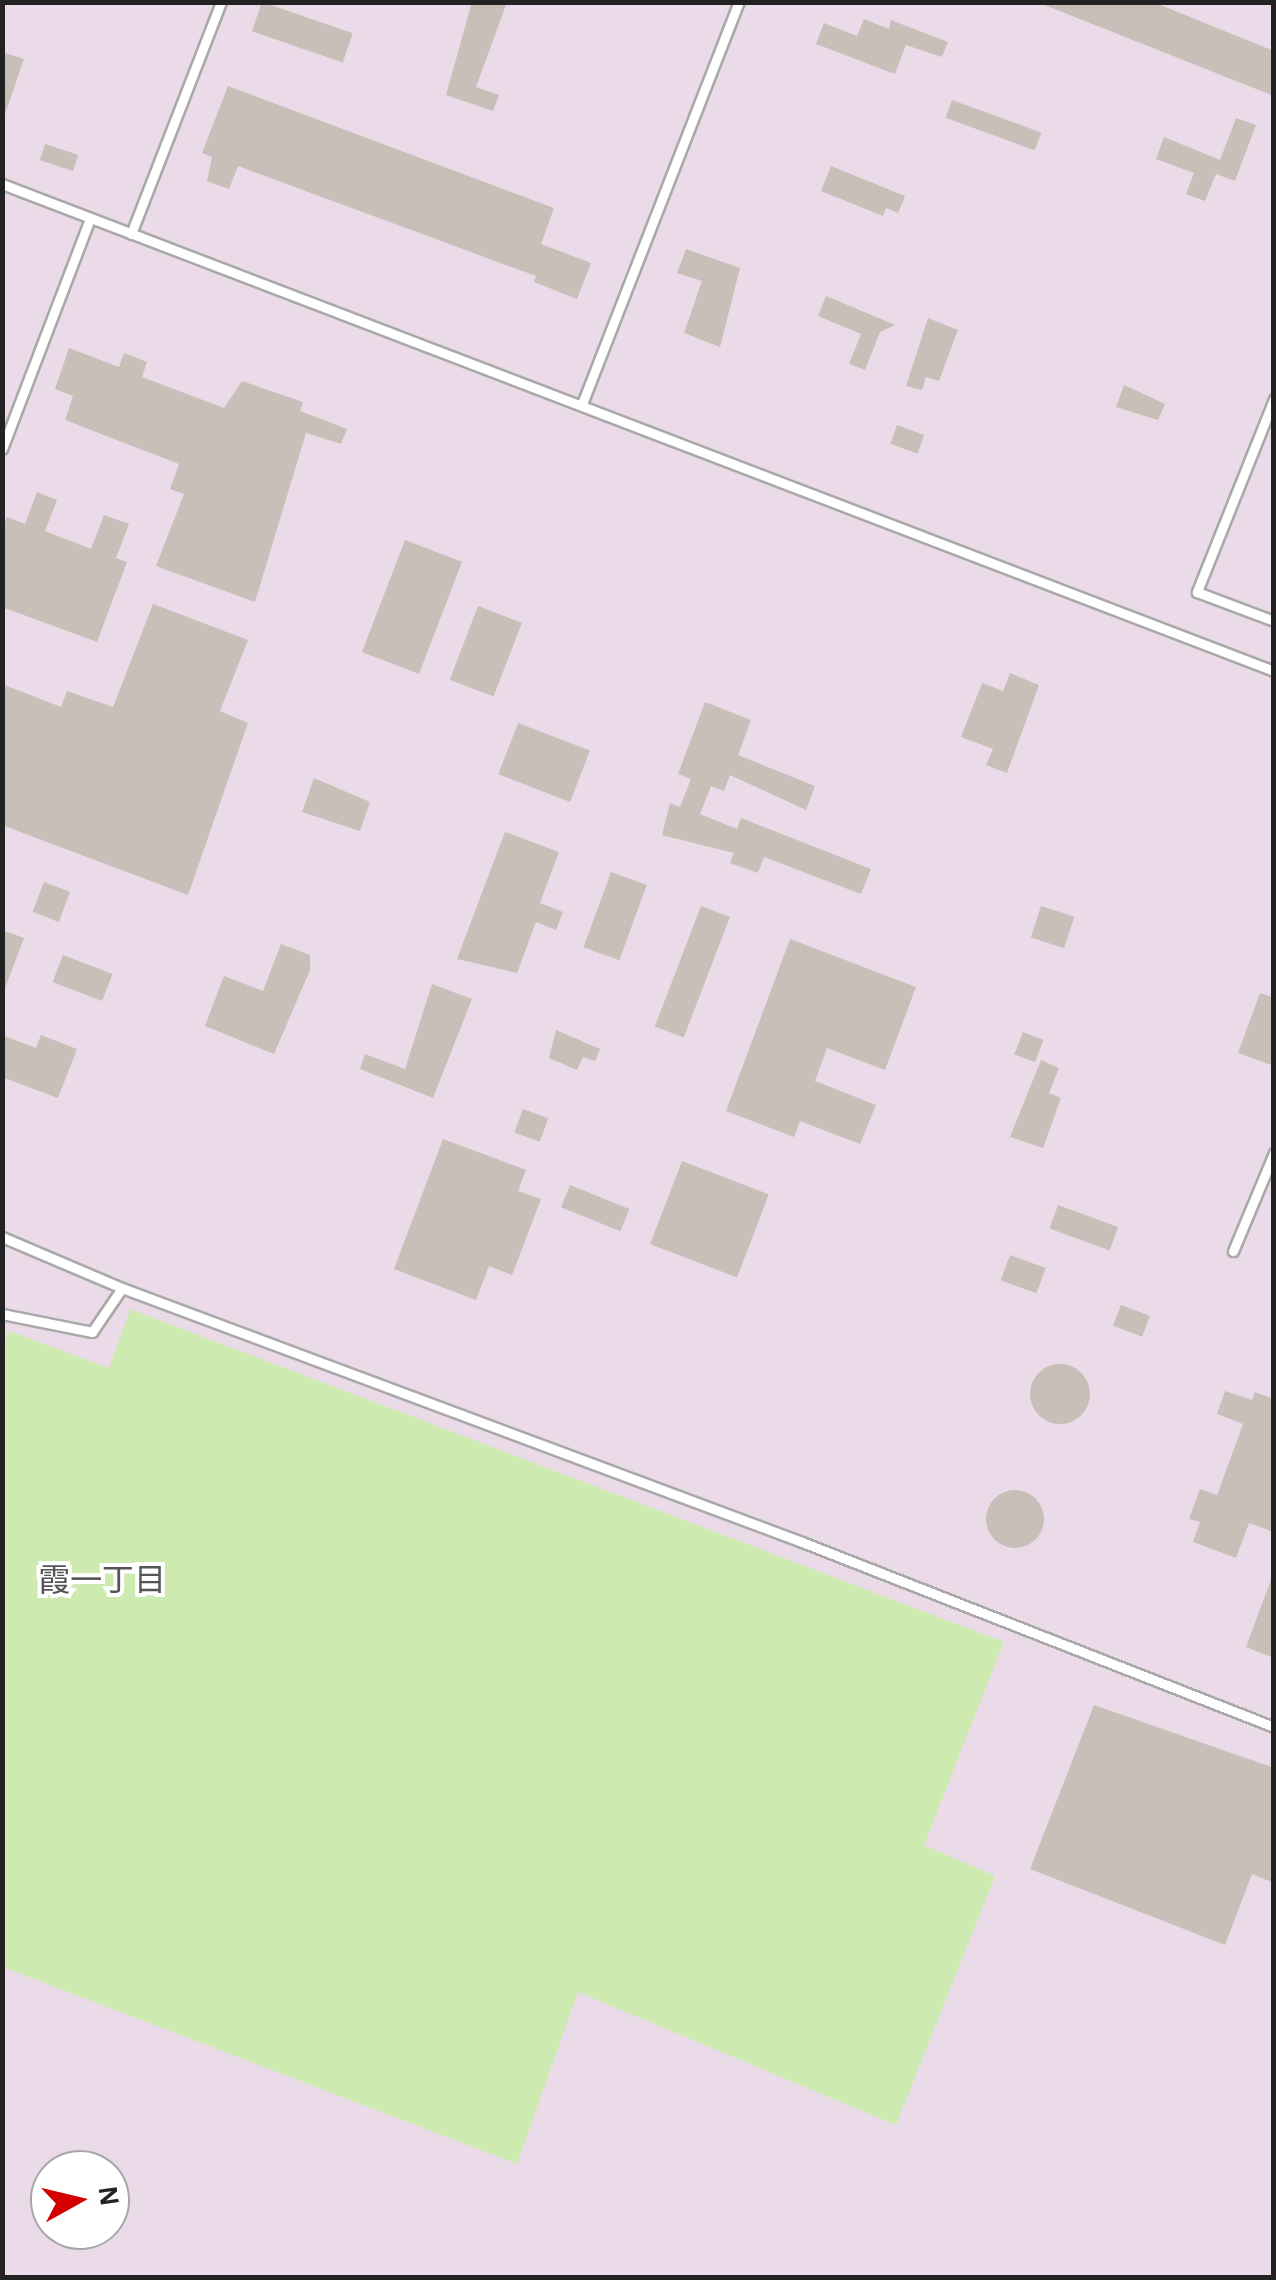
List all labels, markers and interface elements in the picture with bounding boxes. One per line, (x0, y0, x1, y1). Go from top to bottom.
district label: 霞一丁目 (38, 1562, 166, 1600)
north arrow (30, 2150, 130, 2250)
text: N (93, 2185, 123, 2208)

